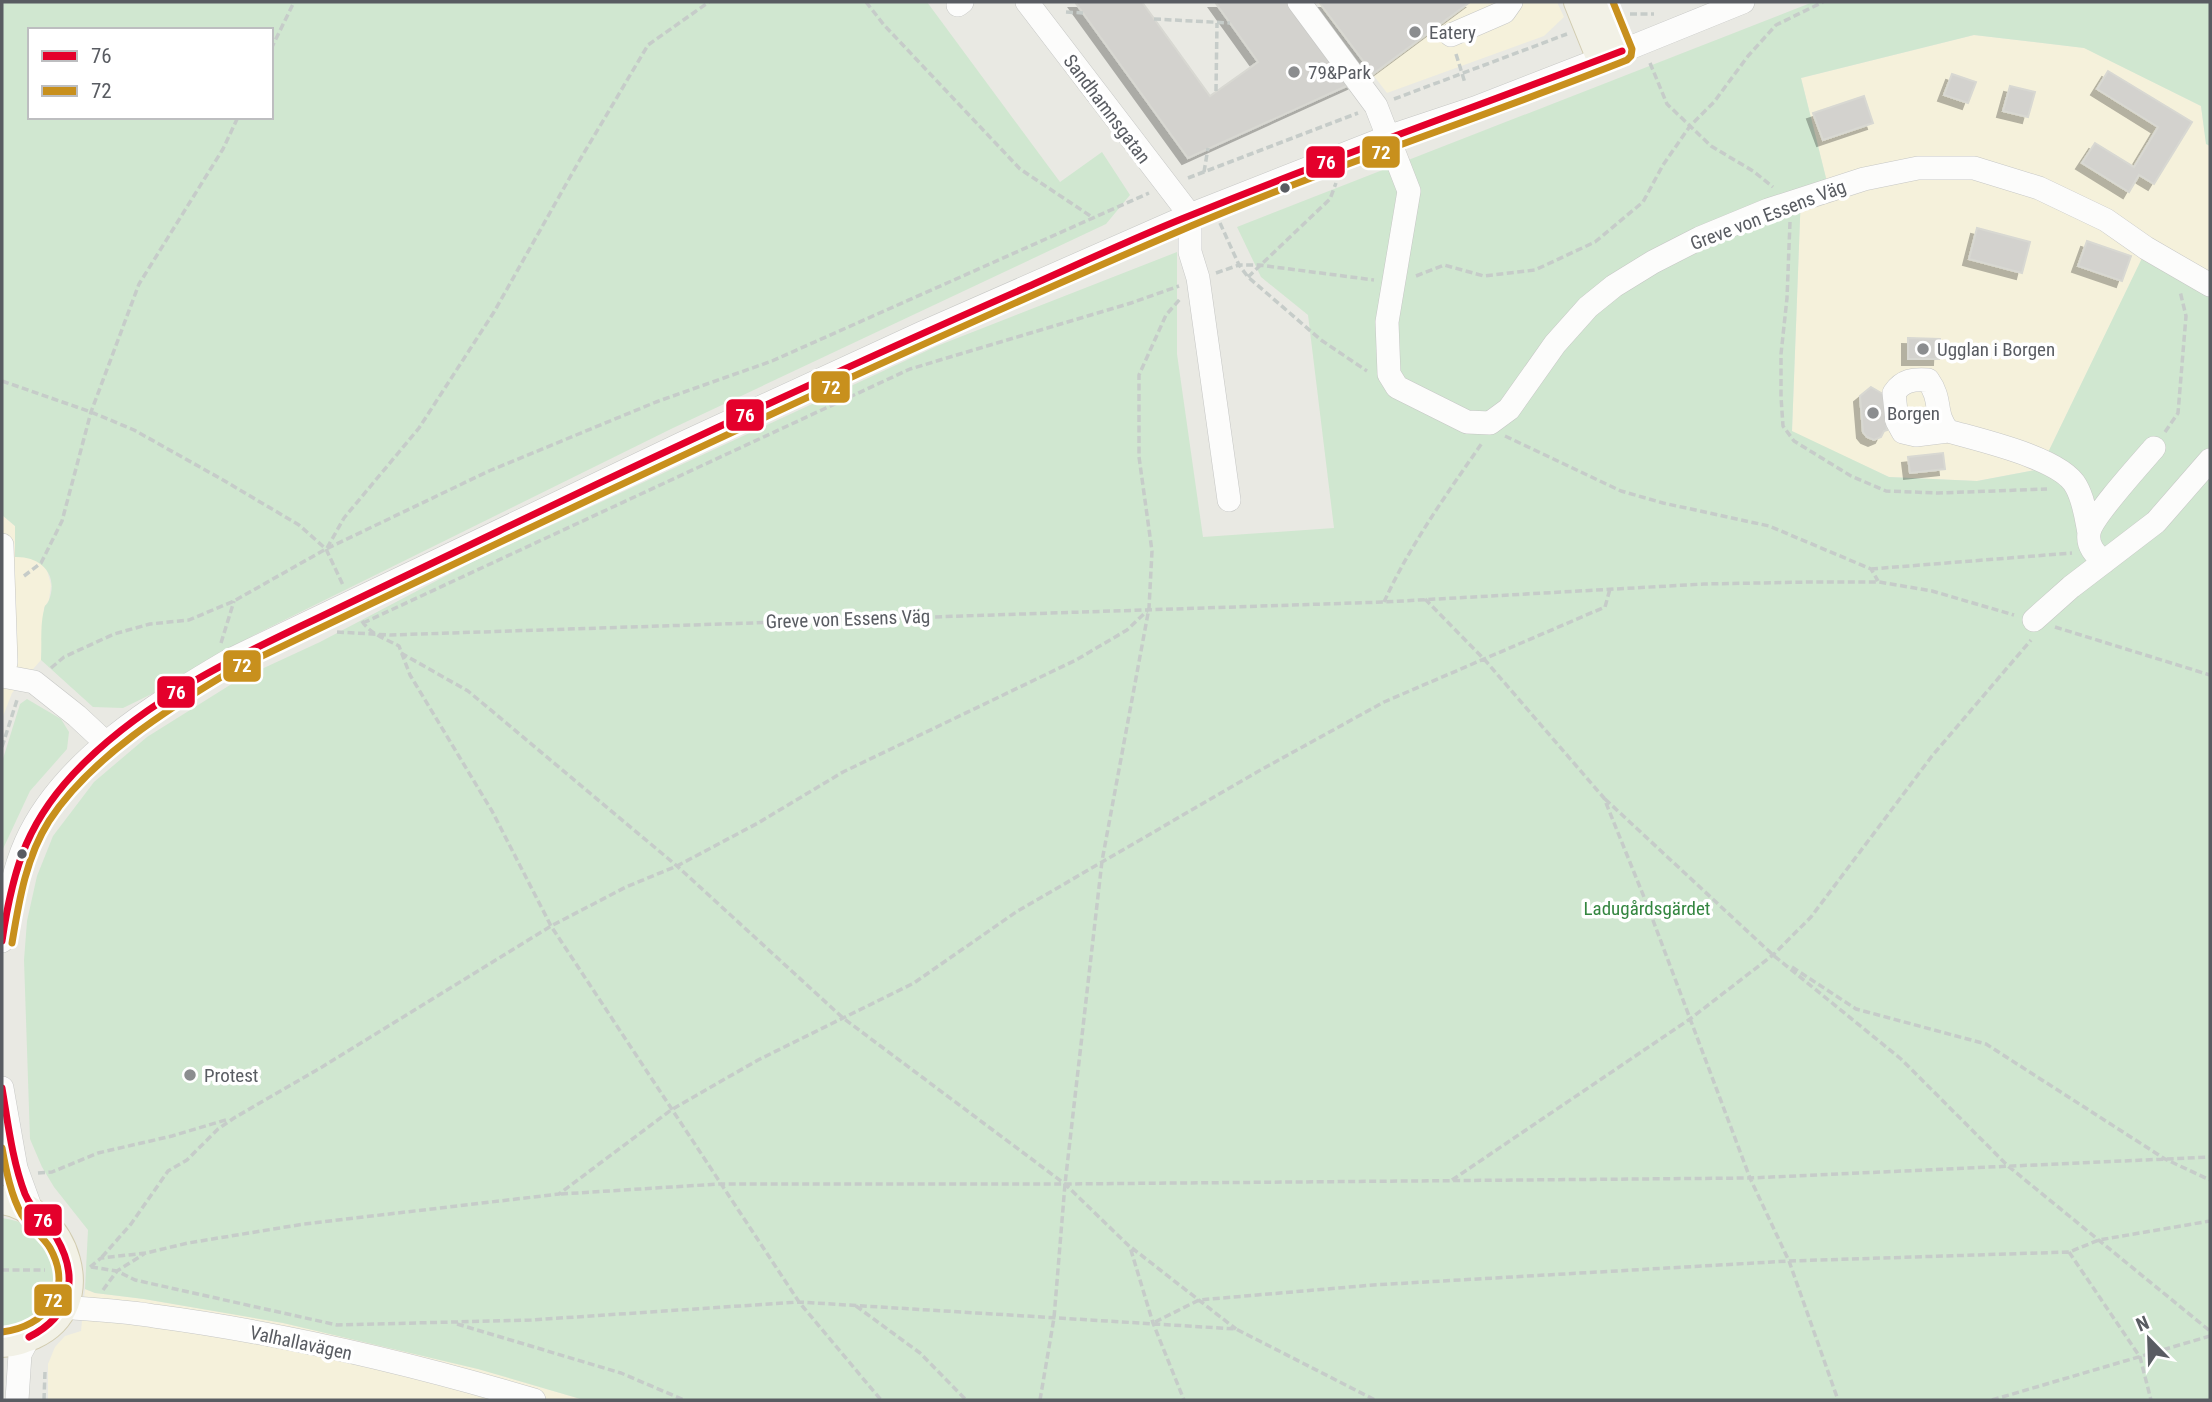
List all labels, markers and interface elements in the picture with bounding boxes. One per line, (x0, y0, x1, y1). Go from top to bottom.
place label: Eatery (1429, 21, 1476, 44)
marker: Eatery (1407, 24, 1423, 40)
legend (28, 28, 273, 119)
text: 76 (91, 44, 112, 68)
street label: Sandhamnsgatan (1059, 50, 1155, 168)
place label: 79&Park (1308, 61, 1371, 84)
marker: 79&Park (1286, 64, 1302, 80)
text: 72 (91, 79, 112, 103)
line badge: 72 (1361, 135, 1401, 169)
text: 72 (1371, 141, 1391, 164)
line badge: 76 (1305, 145, 1346, 179)
text: 76 (1316, 151, 1336, 174)
street label: Greve von Essens Väg (1687, 175, 1849, 255)
unlabelled marker (1278, 181, 1292, 195)
place label: Ugglan i Borgen (1937, 338, 2055, 361)
marker: Ugglan i Borgen (1915, 341, 1931, 357)
line badge: 72 (810, 370, 851, 404)
text: 72 (821, 376, 841, 399)
line badge: 76 (725, 398, 765, 432)
place label: Borgen (1887, 402, 1940, 425)
text: 76 (735, 404, 755, 427)
marker: Borgen (1865, 405, 1881, 421)
street label: Greve von Essens Väg (765, 605, 931, 633)
line badge: 72 (222, 649, 262, 683)
text: 72 (232, 654, 252, 677)
line badge: 76 (156, 675, 196, 709)
text: 76 (166, 681, 186, 704)
unlabelled marker (15, 847, 29, 861)
park label: Ladugårdsgärdet (1584, 897, 1710, 920)
place label: Protest (204, 1064, 259, 1087)
marker: Protest (182, 1067, 198, 1083)
line badge: 76 (23, 1203, 63, 1237)
text: 76 (33, 1209, 53, 1232)
line badge: 72 (33, 1283, 73, 1317)
text: 72 (43, 1289, 63, 1312)
north arrow (2114, 1304, 2184, 1374)
text: N (2133, 1311, 2152, 1337)
street label: Valhallavägen (248, 1321, 354, 1365)

